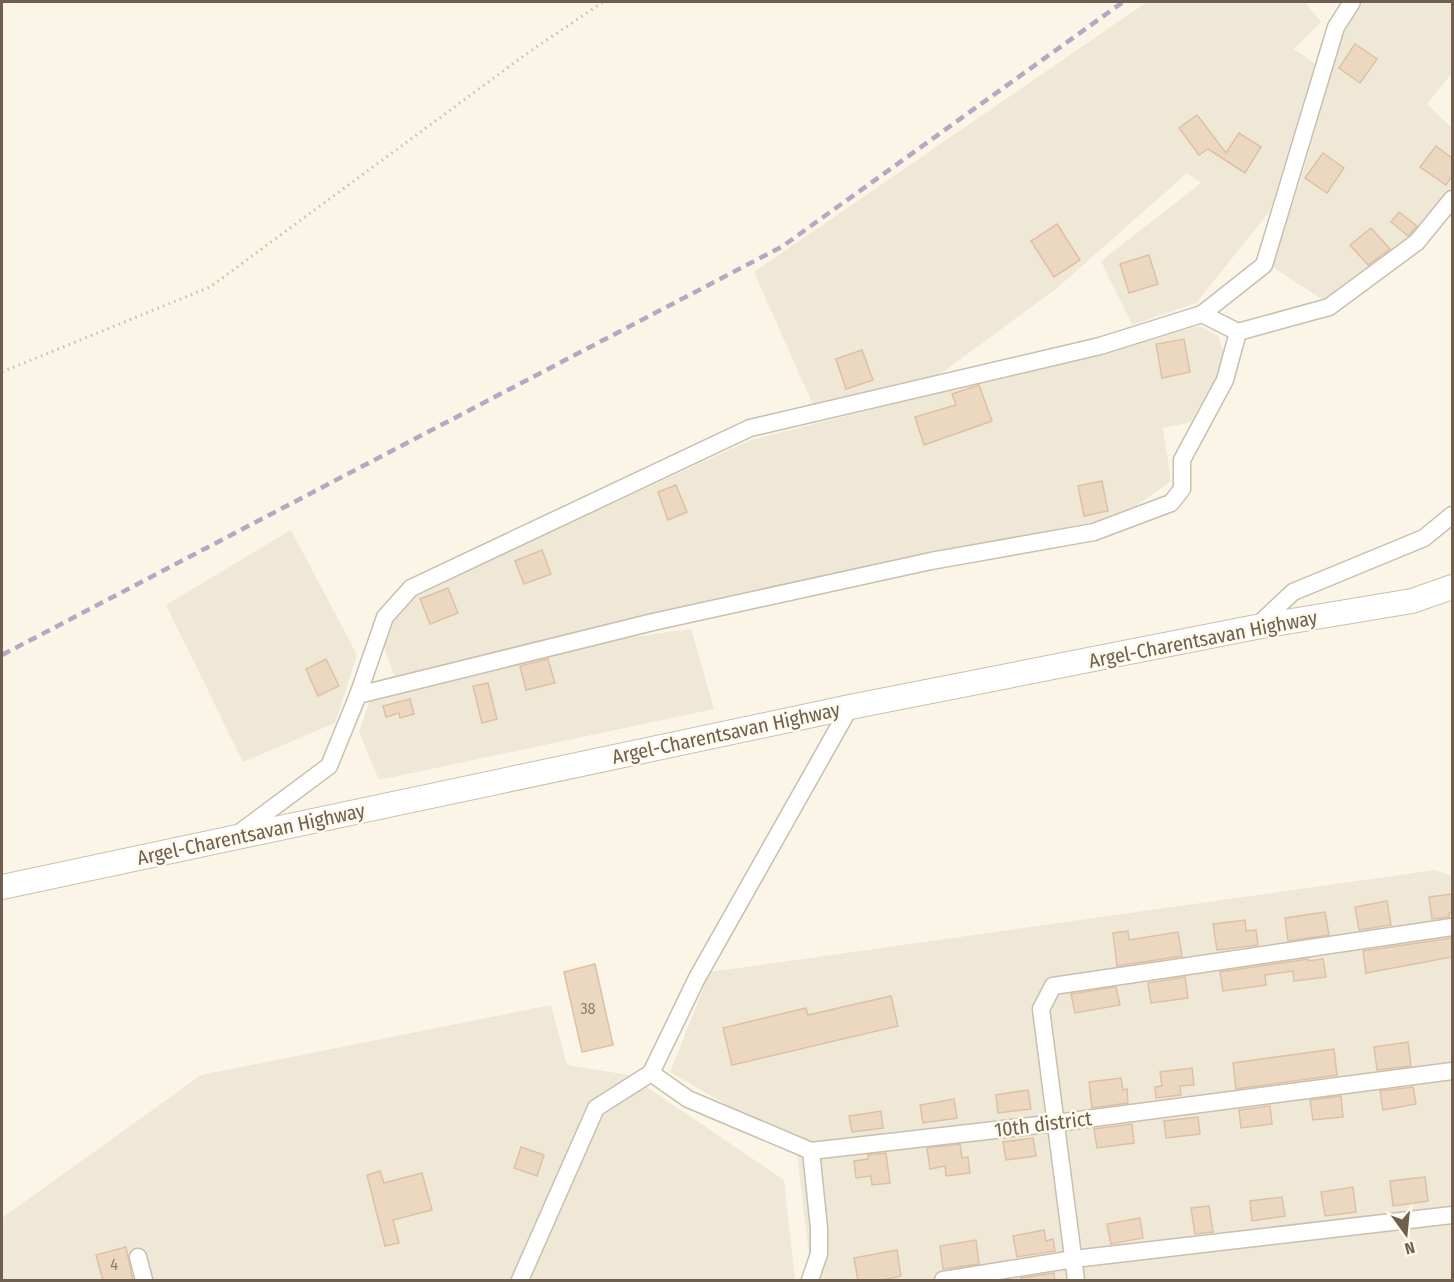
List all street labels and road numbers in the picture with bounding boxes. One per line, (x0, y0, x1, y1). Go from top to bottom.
street label: Argel-Charentsavan Highway (1087, 605, 1319, 673)
street label: Argel-Charentsavan Highway (610, 697, 842, 769)
street label: Argel-Charentsavan Highway (135, 798, 367, 870)
street label: 10th district (993, 1106, 1094, 1142)

